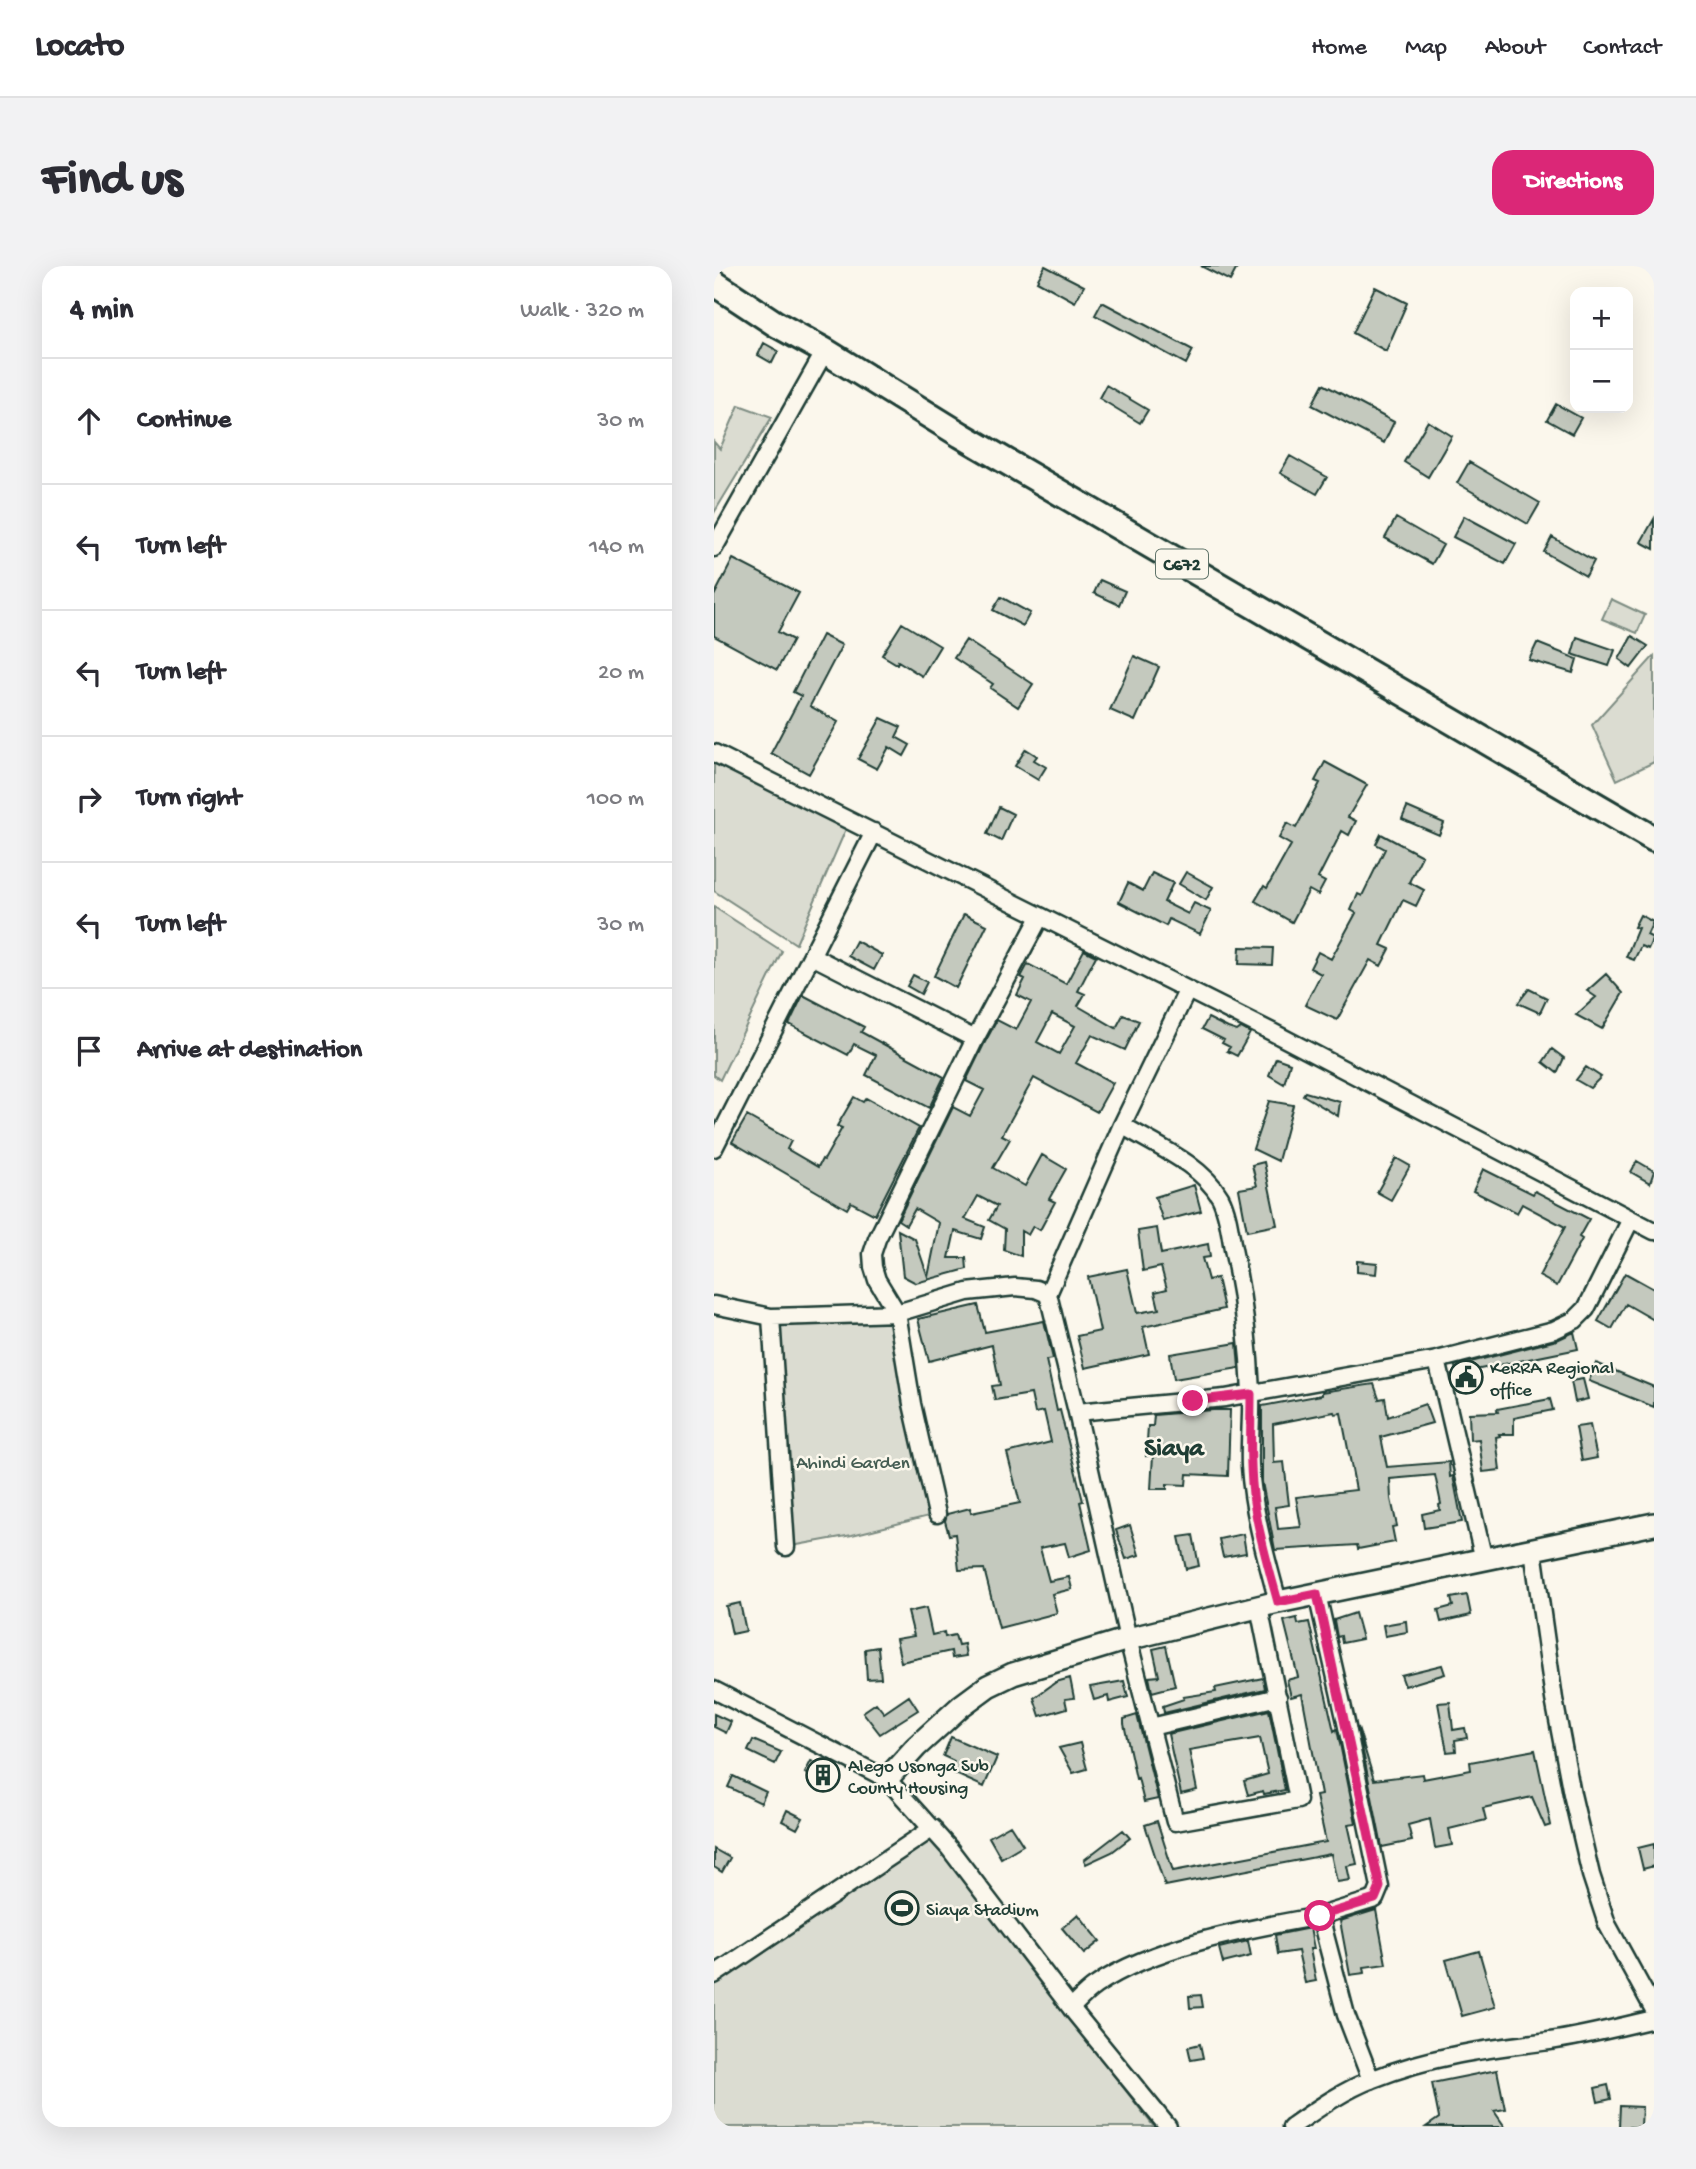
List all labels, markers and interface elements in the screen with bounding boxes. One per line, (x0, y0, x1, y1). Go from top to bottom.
text: Locato (35, 29, 124, 67)
text: Home (1311, 34, 1367, 63)
text: Map (1405, 34, 1447, 63)
text: About (1485, 34, 1545, 63)
text: Contact (1583, 34, 1661, 63)
button: Directions (1492, 150, 1654, 215)
text: Find us (42, 153, 182, 211)
map controls (1570, 287, 1633, 413)
button: + (1570, 287, 1633, 350)
text: 4 min (70, 294, 133, 329)
text: Walk · 320 m (520, 298, 644, 325)
button: − (1570, 350, 1633, 413)
icon: ahead (70, 402, 108, 440)
text: Continue (137, 406, 231, 437)
text: 30 m (597, 408, 644, 435)
icon: left (70, 528, 108, 566)
text: Turn left (137, 532, 225, 563)
text: 140 m (589, 534, 644, 561)
road number: C672 (1156, 550, 1208, 578)
icon: left (70, 654, 108, 692)
text: Turn left (137, 658, 225, 689)
text: 20 m (598, 660, 644, 687)
icon: right (70, 780, 108, 818)
text: Turn right (137, 784, 241, 815)
text: 100 m (587, 786, 644, 813)
icon: left (70, 906, 108, 944)
text: Turn left (137, 910, 225, 941)
text: 30 m (597, 912, 644, 939)
icon: arrive (70, 1032, 108, 1070)
text: Arrive at destination (137, 1036, 362, 1067)
public building icon: KeRRA Regional office (1447, 1358, 1485, 1396)
place label: KeRRA Regional office (1490, 1358, 1614, 1403)
route end (1177, 1385, 1208, 1416)
district label: Siaya (1144, 1435, 1205, 1466)
park label: Ahindi Garden (796, 1453, 910, 1476)
building icon: Alego Usonga Sub County Housing (804, 1756, 842, 1794)
place label: Alego Usonga Sub County Housing (848, 1756, 989, 1801)
sports icon: Siaya Stadium (883, 1889, 921, 1927)
place label: Siaya Stadium (926, 1900, 1039, 1923)
route start (1304, 1900, 1335, 1931)

